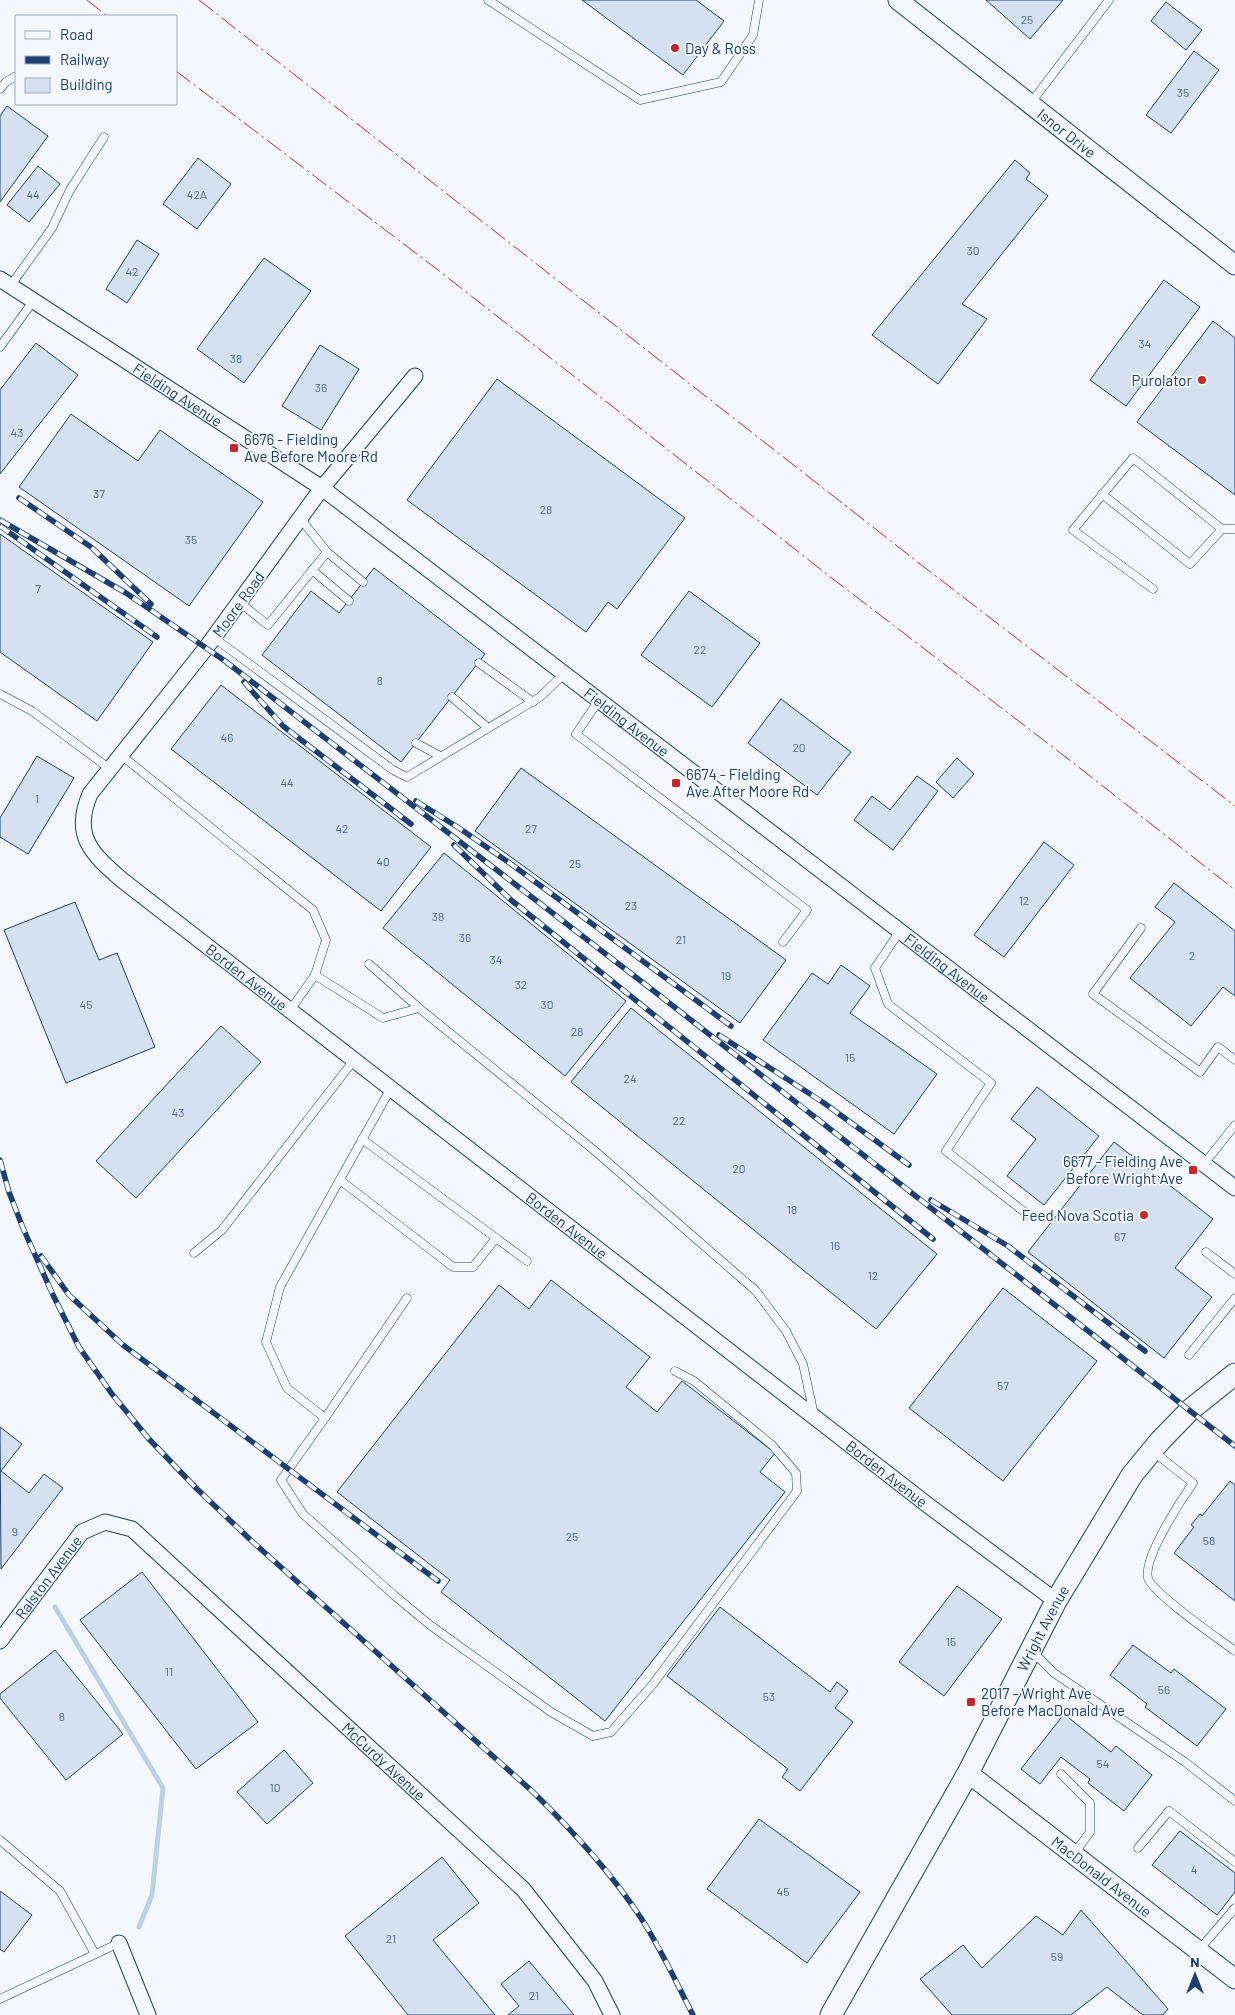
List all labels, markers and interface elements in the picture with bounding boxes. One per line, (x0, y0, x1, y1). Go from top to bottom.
house number: 25 (1021, 12, 1033, 26)
legend (15, 15, 178, 105)
text: Road (60, 25, 93, 43)
place label: Day & Ross (685, 39, 756, 57)
marker: Day & Ross (669, 42, 681, 54)
text: Railway (60, 50, 109, 68)
text: Building (60, 75, 113, 93)
house number: 35 (1177, 85, 1189, 99)
street label: Isnor Drive (1034, 104, 1100, 161)
house number: 44 (26, 187, 40, 201)
house number: 42A (187, 187, 207, 201)
house number: 30 (967, 243, 979, 257)
house number: 42 (125, 264, 139, 278)
house number: 34 (1139, 336, 1151, 350)
house number: 38 (230, 351, 242, 365)
street label: Fielding Avenue (130, 359, 226, 430)
place label: Purolator (1132, 371, 1193, 389)
marker: Purolator (1196, 374, 1208, 386)
house number: 36 (315, 380, 327, 394)
house number: 43 (11, 425, 23, 439)
place label: 6676 - Fielding Ave Before Moore Rd (244, 430, 378, 465)
marker: 6676 - Fielding Ave Before Moore Rd (228, 442, 240, 454)
house number: 37 (93, 486, 105, 500)
house number: 28 (540, 502, 552, 516)
house number: 35 (185, 532, 197, 546)
street label: Moore Road (208, 568, 268, 640)
house number: 7 (35, 581, 41, 595)
house number: 22 (694, 642, 706, 656)
house number: 8 (377, 673, 383, 687)
street label: Fielding Avenue (581, 683, 673, 760)
house number: 46 (221, 730, 233, 744)
house number: 20 (792, 740, 806, 754)
place label: 6674 - Fielding Ave After Moore Rd (686, 765, 809, 800)
house number: 44 (280, 775, 294, 789)
marker: 6674 - Fielding Ave After Moore Rd (670, 777, 682, 789)
house number: 1 (35, 791, 39, 805)
house number: 42 (335, 821, 349, 835)
house number: 27 (525, 821, 537, 835)
house number: 40 (376, 854, 390, 868)
house number: 25 (569, 856, 581, 870)
house number: 12 (1019, 893, 1029, 907)
house number: 23 (625, 898, 637, 912)
house number: 38 (432, 909, 444, 923)
street label: Fielding Avenue (901, 929, 994, 1006)
house number: 36 (459, 930, 471, 944)
house number: 21 (676, 932, 686, 946)
street label: Borden Avenue (203, 940, 291, 1014)
house number: 2 (1189, 948, 1195, 962)
house number: 34 (490, 952, 502, 966)
house number: 19 (721, 968, 731, 982)
house number: 32 (515, 977, 527, 991)
house number: 45 (80, 997, 92, 1011)
house number: 30 (541, 997, 553, 1011)
house number: 28 (571, 1024, 583, 1038)
house number: 15 (845, 1050, 855, 1064)
house number: 24 (623, 1071, 637, 1085)
house number: 43 (172, 1105, 184, 1119)
house number: 22 (673, 1113, 685, 1127)
place label: 6677 - Fielding Ave Before Wright Ave (1063, 1152, 1183, 1187)
house number: 20 (732, 1161, 746, 1175)
marker: 6677 - Fielding Ave Before Wright Ave (1187, 1164, 1199, 1176)
street label: Borden Avenue (523, 1188, 611, 1262)
house number: 18 (787, 1202, 797, 1216)
place label: Feed Nova Scotia (1022, 1206, 1134, 1224)
marker: Feed Nova Scotia (1138, 1209, 1150, 1221)
house number: 67 (1114, 1229, 1126, 1243)
house number: 16 (830, 1238, 840, 1252)
house number: 12 (868, 1268, 878, 1282)
house number: 57 (997, 1378, 1009, 1392)
street label: Borden Avenue (843, 1436, 931, 1511)
house number: 9 (12, 1524, 18, 1538)
house number: 25 (566, 1529, 578, 1543)
street label: Ralston Avenue (11, 1532, 85, 1622)
house number: 58 (1203, 1533, 1215, 1547)
street label: Wright Avenue (1013, 1582, 1073, 1674)
house number: 15 (946, 1634, 956, 1648)
house number: 11 (165, 1664, 173, 1678)
house number: 56 (1158, 1682, 1170, 1696)
place label: 2017 - Wright Ave Before MacDonald Ave (981, 1684, 1125, 1719)
house number: 53 (763, 1689, 775, 1703)
marker: 2017 - Wright Ave Before MacDonald Ave (965, 1696, 977, 1708)
house number: 8 (59, 1709, 65, 1723)
street label: McCurdy Avenue (339, 1718, 429, 1804)
house number: 54 (1097, 1756, 1109, 1770)
house number: 10 (270, 1780, 280, 1794)
street label: MacDonald Avenue (1048, 1832, 1156, 1921)
house number: 4 (1191, 1862, 1197, 1876)
house number: 45 (777, 1884, 789, 1898)
house number: 21 (386, 1931, 396, 1945)
house number: 59 (1051, 1949, 1063, 1963)
north arrow (1170, 1950, 1220, 2000)
text: N (1190, 1953, 1200, 1970)
house number: 21 (529, 1988, 539, 2002)

